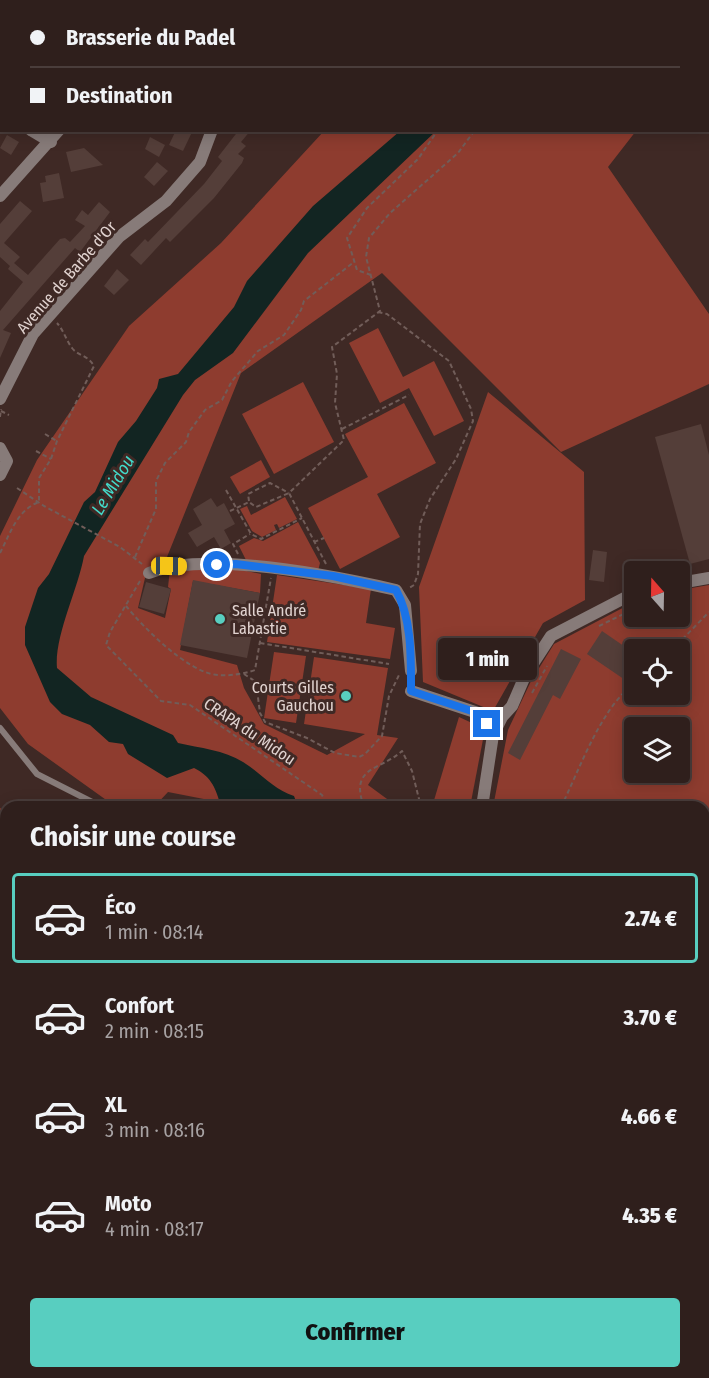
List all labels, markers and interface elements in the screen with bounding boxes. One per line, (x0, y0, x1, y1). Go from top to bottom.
text: Brasserie du Padel (66, 24, 235, 51)
text: Destination (66, 82, 173, 109)
street label: Avenue de Barbe d'Or (13, 217, 120, 337)
water label: Le Midou (87, 451, 139, 519)
route start (203, 551, 230, 578)
car (151, 557, 187, 575)
north arrow (624, 561, 690, 627)
map controls (624, 561, 690, 783)
place label: Salle André Labastie (232, 601, 306, 638)
marker: Salle André Labastie (213, 612, 227, 626)
callout: 1 min (438, 637, 536, 679)
button: locate (624, 639, 690, 705)
text: 1 min (466, 647, 509, 671)
place label: Courts Gilles Gauchou (252, 678, 334, 715)
marker: Courts Gilles Gauchou (339, 689, 353, 703)
street label: CRAPA du Midou (200, 694, 299, 769)
route end (473, 710, 500, 737)
button: layers (624, 717, 690, 783)
text: Choisir une course (30, 821, 236, 853)
icon: car (33, 891, 87, 945)
text: Éco (105, 893, 136, 920)
text: 2.74 € (625, 905, 677, 932)
text: 1 min · 08:14 (105, 920, 203, 944)
icon: car (33, 990, 87, 1044)
text: Confort (105, 992, 174, 1019)
text: 3.70 € (624, 1004, 677, 1031)
text: 2 min · 08:15 (105, 1019, 204, 1043)
icon: car (33, 1089, 87, 1143)
text: XL (105, 1091, 127, 1118)
text: 4.66 € (621, 1103, 677, 1130)
text: 3 min · 08:16 (105, 1118, 205, 1142)
icon: car (33, 1188, 87, 1242)
text: Moto (105, 1190, 152, 1217)
text: 4.35 € (622, 1202, 677, 1229)
text: 4 min · 08:17 (105, 1217, 204, 1241)
button: Confirmer (30, 1298, 680, 1367)

